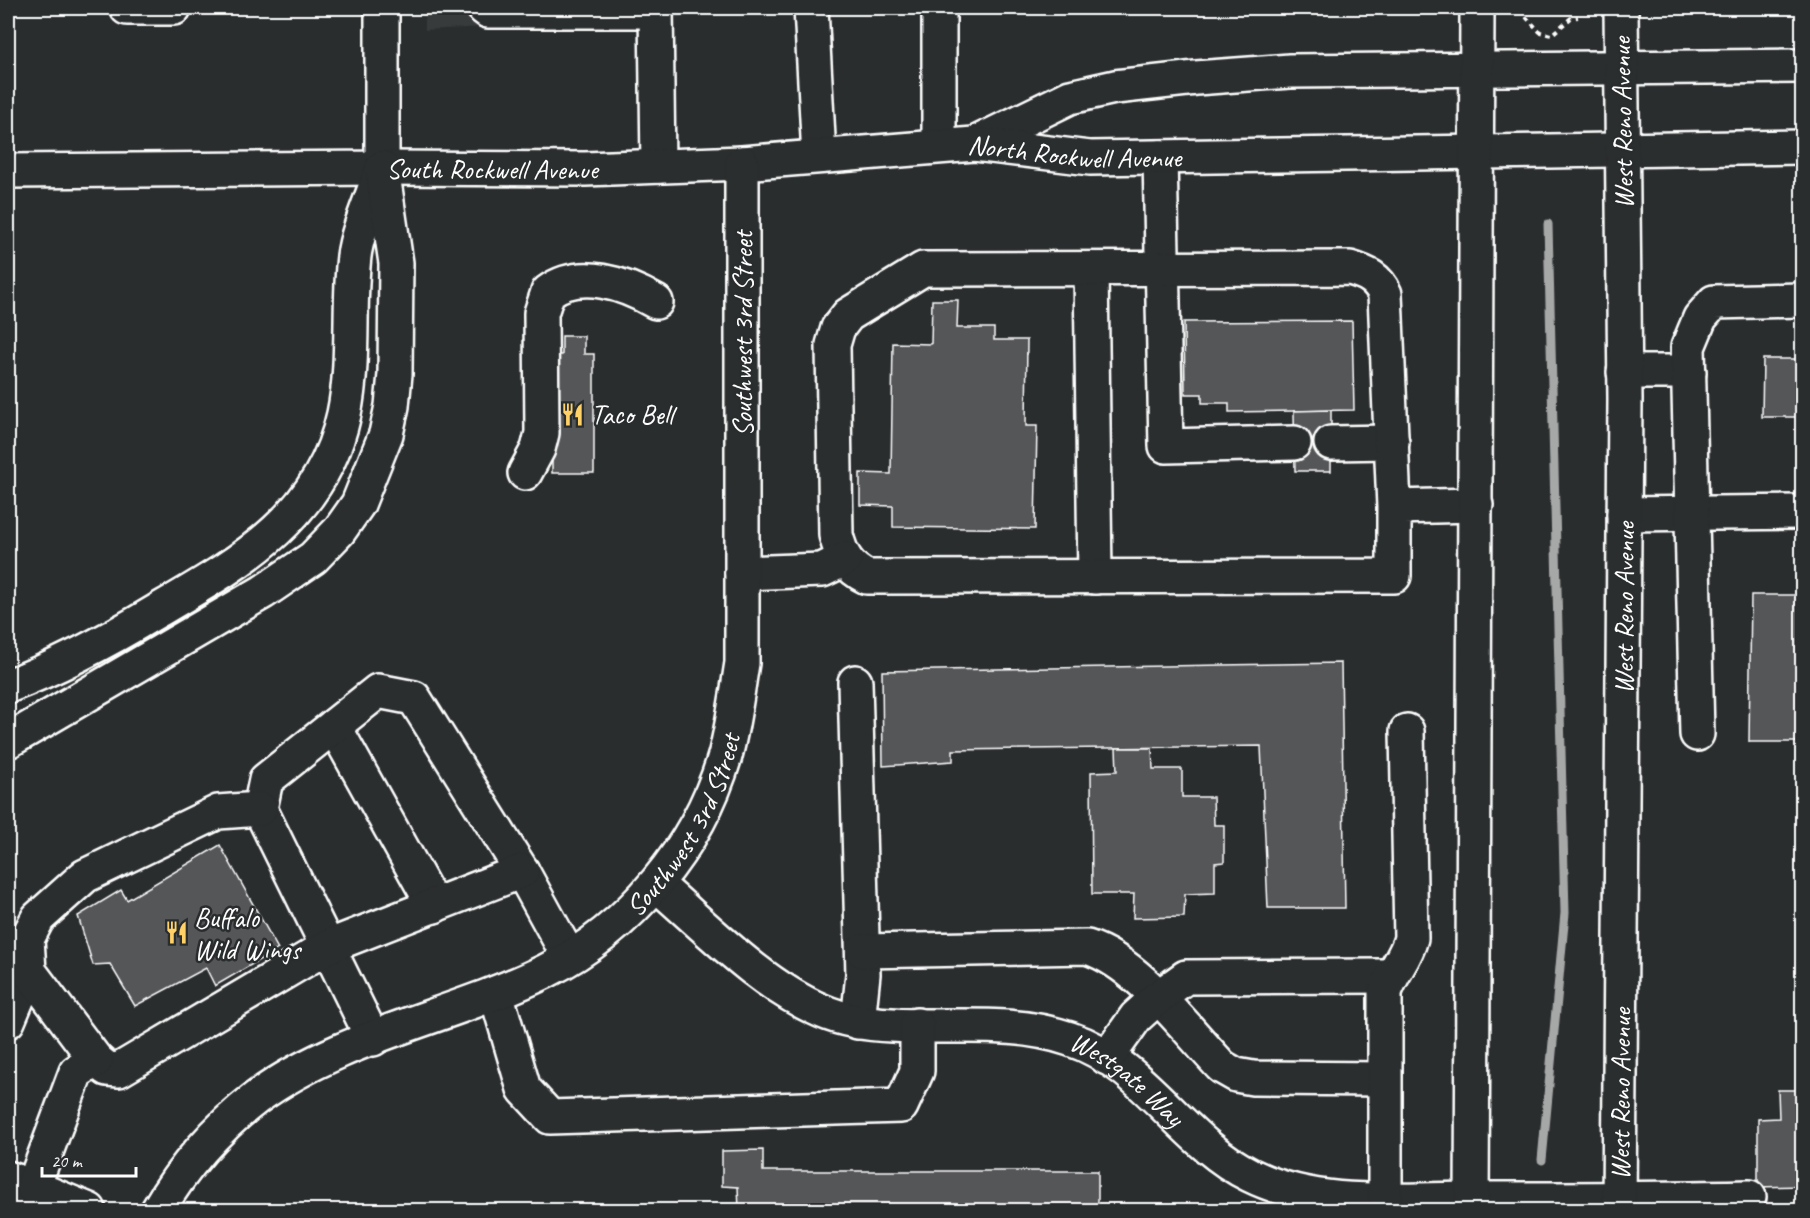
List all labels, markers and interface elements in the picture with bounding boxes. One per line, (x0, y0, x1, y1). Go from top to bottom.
street label: West Reno Avenue (1603, 35, 1641, 209)
street label: North Rockwell Avenue (966, 126, 1183, 176)
street label: South Rockwell Avenue (386, 151, 600, 187)
street label: Southwest 3rd Street (725, 228, 760, 437)
place label: Taco Bell (591, 397, 678, 432)
restaurant icon: Taco Bell (560, 401, 586, 427)
street label: West Reno Avenue (1605, 520, 1642, 694)
street label: Southwest 3rd Street (618, 728, 748, 923)
place label: Buffalo Wild Wings (194, 900, 303, 967)
restaurant icon: Buffalo Wild Wings (163, 920, 189, 946)
street label: West Reno Avenue (1602, 1006, 1638, 1180)
street label: Westgate Way (1065, 1023, 1194, 1135)
scale bar (42, 1140, 136, 1178)
text: 20 m (51, 1150, 84, 1172)

